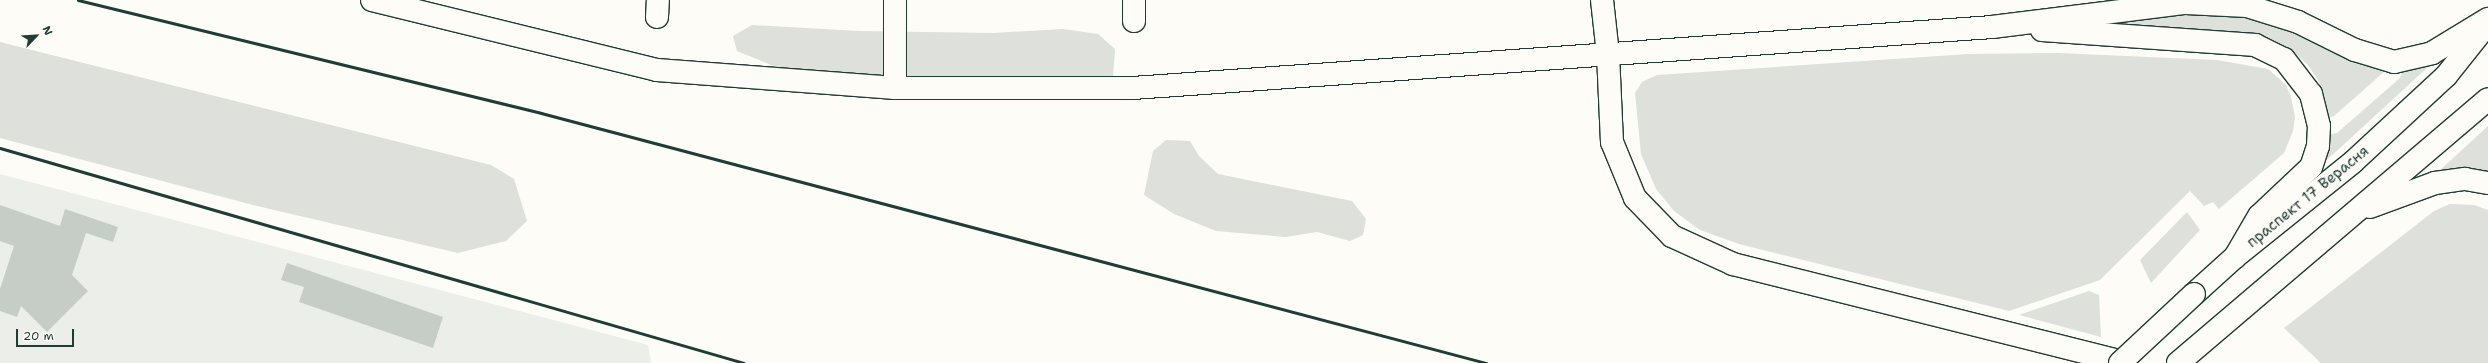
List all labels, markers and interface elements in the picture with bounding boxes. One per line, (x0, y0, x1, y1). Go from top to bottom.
north arrow (16, 16, 56, 56)
text: N (39, 24, 56, 38)
street label: праспект 17 Верасня (2243, 142, 2373, 252)
scale bar (18, 321, 76, 347)
text: 20 m (23, 328, 54, 344)

